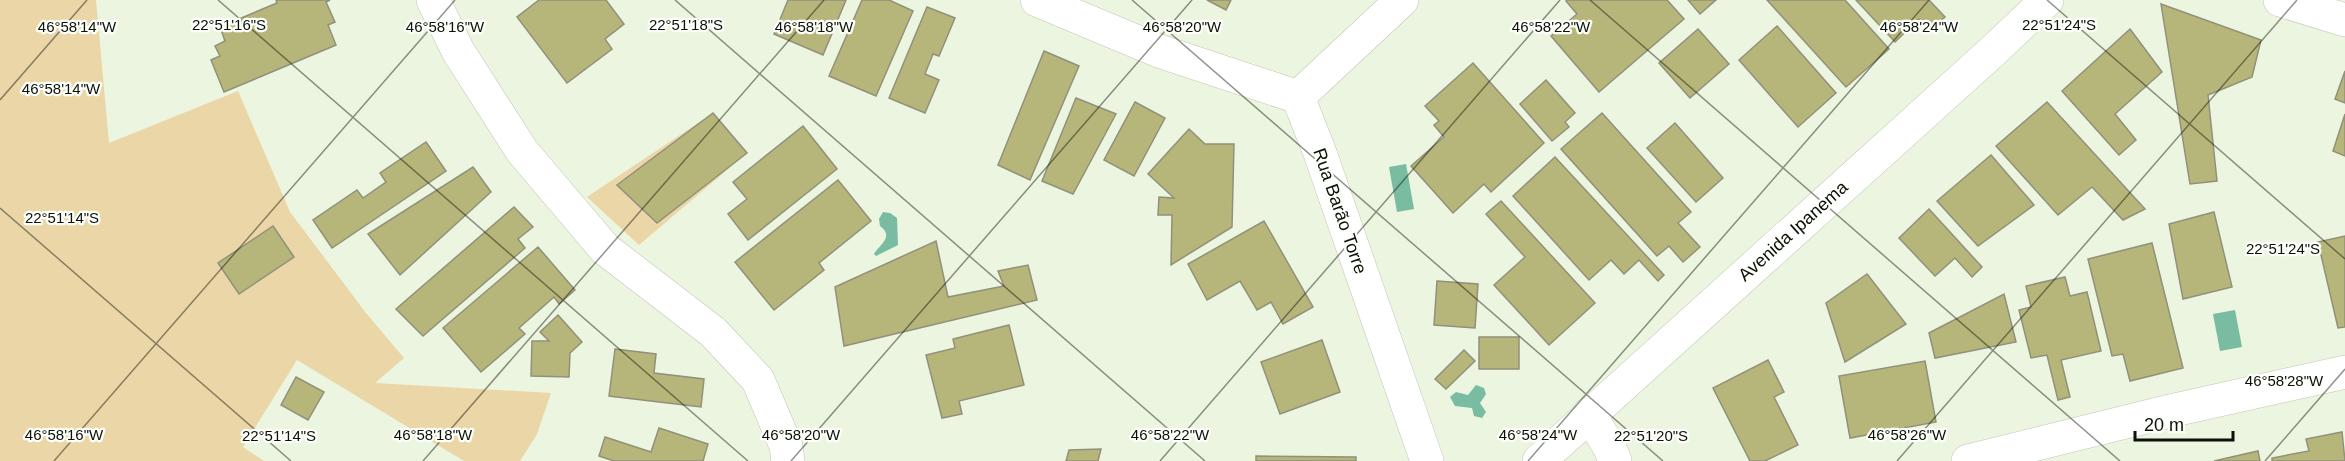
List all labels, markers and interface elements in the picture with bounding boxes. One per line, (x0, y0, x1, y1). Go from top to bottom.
text: 22°51'16"S (192, 16, 266, 33)
text: 22°51'18"S (649, 16, 723, 33)
text: 22°51'24"S (2022, 16, 2096, 33)
text: 46°58'14"W (38, 18, 117, 35)
text: 46°58'16"W (406, 18, 485, 35)
text: 46°58'18"W (775, 18, 854, 35)
text: 46°58'20"W (1143, 18, 1222, 35)
text: 46°58'22"W (1512, 18, 1591, 35)
text: 46°58'24"W (1880, 18, 1959, 35)
text: 46°58'14"W (22, 80, 101, 97)
street label: Rua Barão Torre (1309, 145, 1371, 277)
street label: Avenida Ipanema (1734, 176, 1852, 285)
text: 22°51'14"S (25, 209, 99, 226)
text: 22°51'24"S (2246, 240, 2320, 257)
text: 46°58'28"W (2245, 372, 2324, 389)
scale bar (2135, 404, 2232, 442)
text: 20 m (2144, 415, 2184, 435)
text: 46°58'16"W (25, 426, 104, 443)
text: 46°58'18"W (394, 426, 473, 443)
text: 46°58'20"W (762, 426, 841, 443)
text: 46°58'22"W (1131, 426, 1210, 443)
text: 46°58'24"W (1499, 426, 1578, 443)
text: 46°58'26"W (1868, 426, 1947, 443)
text: 22°51'14"S (242, 427, 316, 444)
text: 22°51'20"S (1614, 427, 1688, 444)

